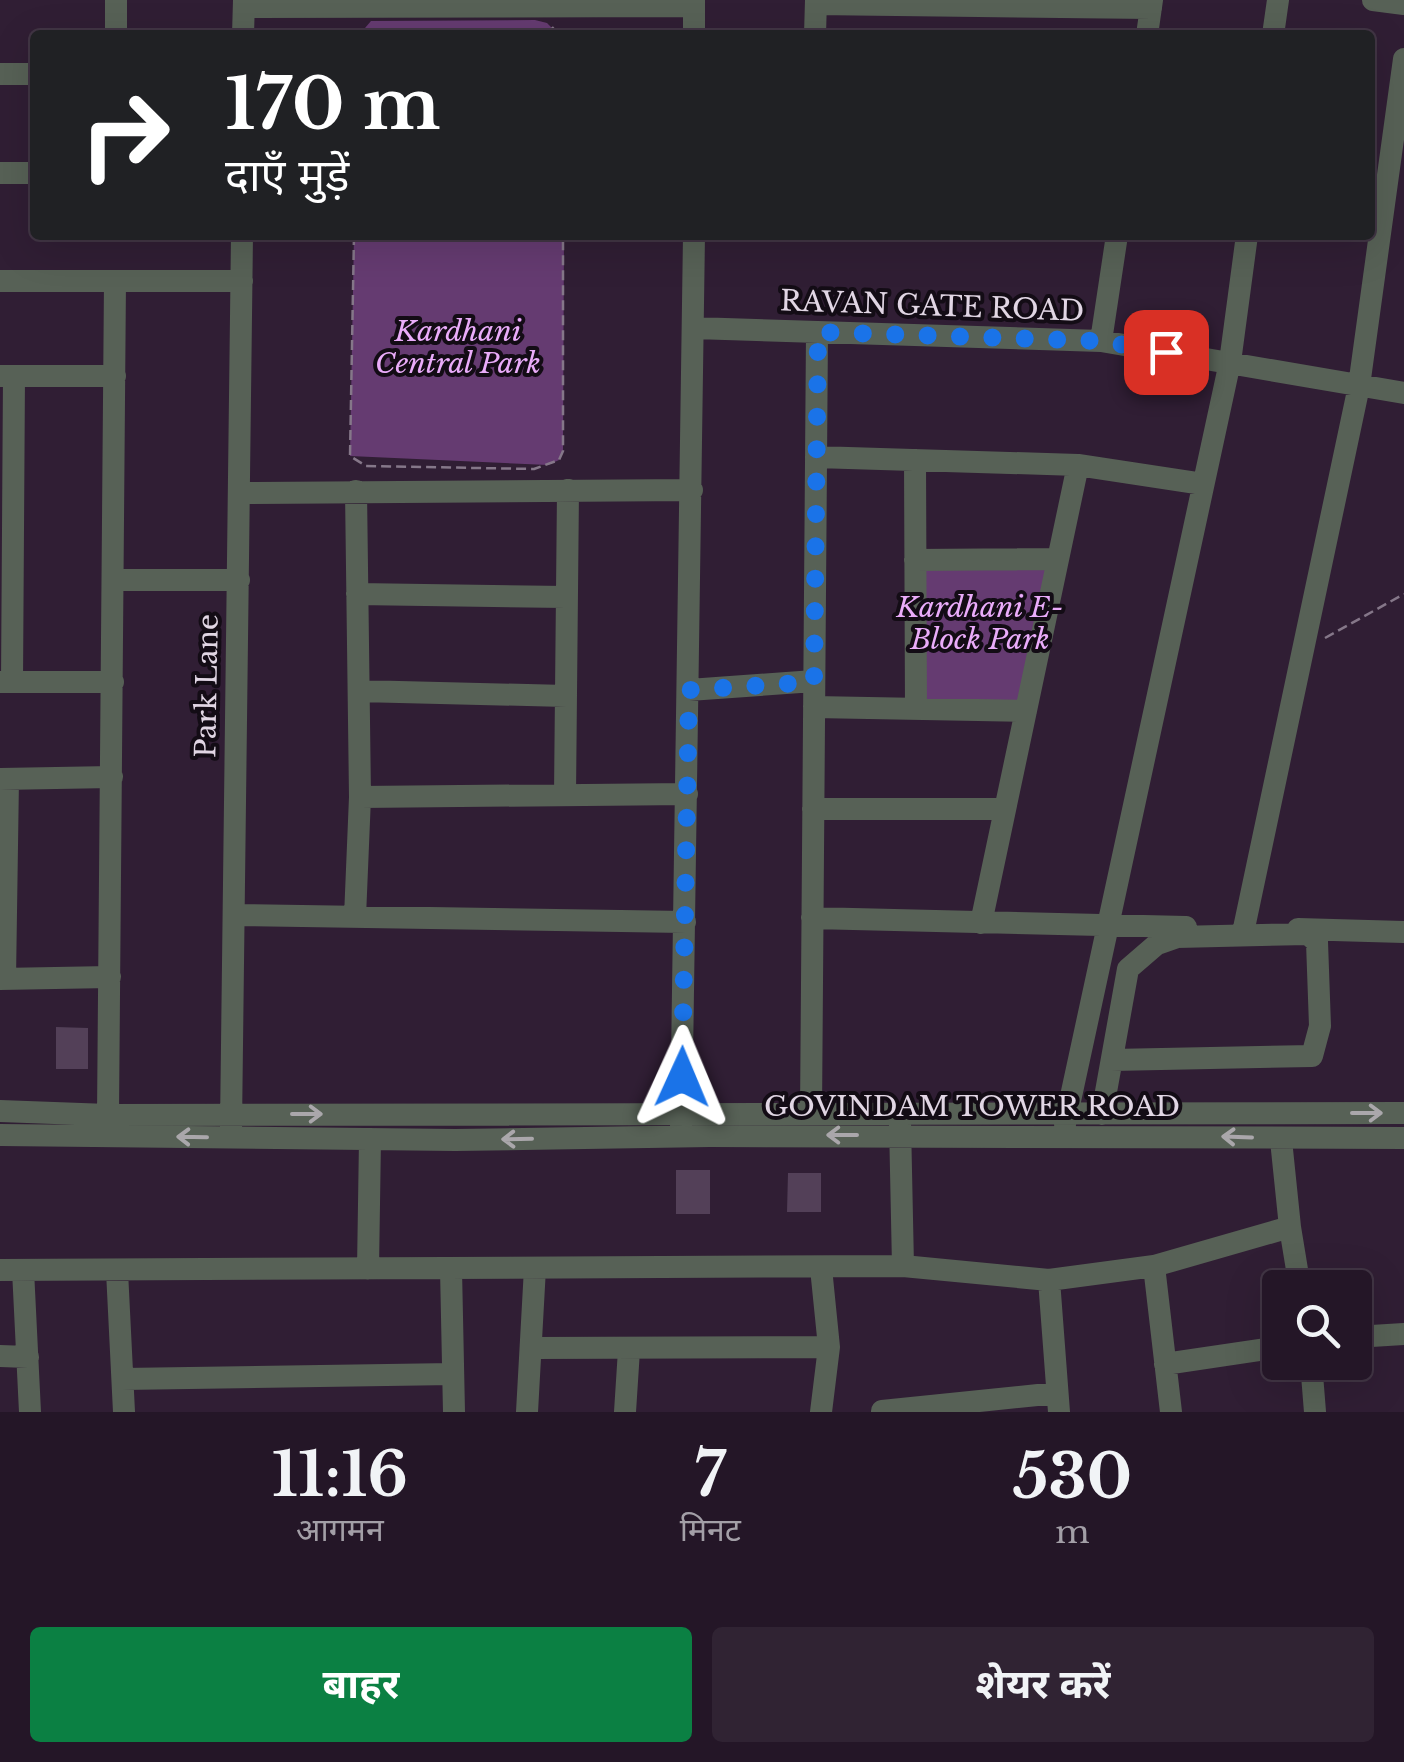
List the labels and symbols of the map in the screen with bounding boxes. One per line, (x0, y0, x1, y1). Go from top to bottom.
street label: RAVAN GATE ROAD (779, 283, 1085, 329)
pin (1124, 310, 1209, 395)
park label: Kardhani Central Park (375, 314, 541, 381)
park label: Kardhani E- Block Park (895, 590, 1064, 657)
street label: Park Lane (188, 614, 226, 758)
position arrow (630, 1025, 734, 1129)
street label: GOVINDAM TOWER ROAD (764, 1089, 1180, 1124)
one-way arrow (290, 1104, 323, 1124)
one-way arrow (1350, 1104, 1383, 1122)
one-way arrow (826, 1126, 858, 1144)
one-way arrow (176, 1128, 208, 1146)
one-way arrow (1221, 1128, 1253, 1147)
one-way arrow (501, 1129, 533, 1148)

